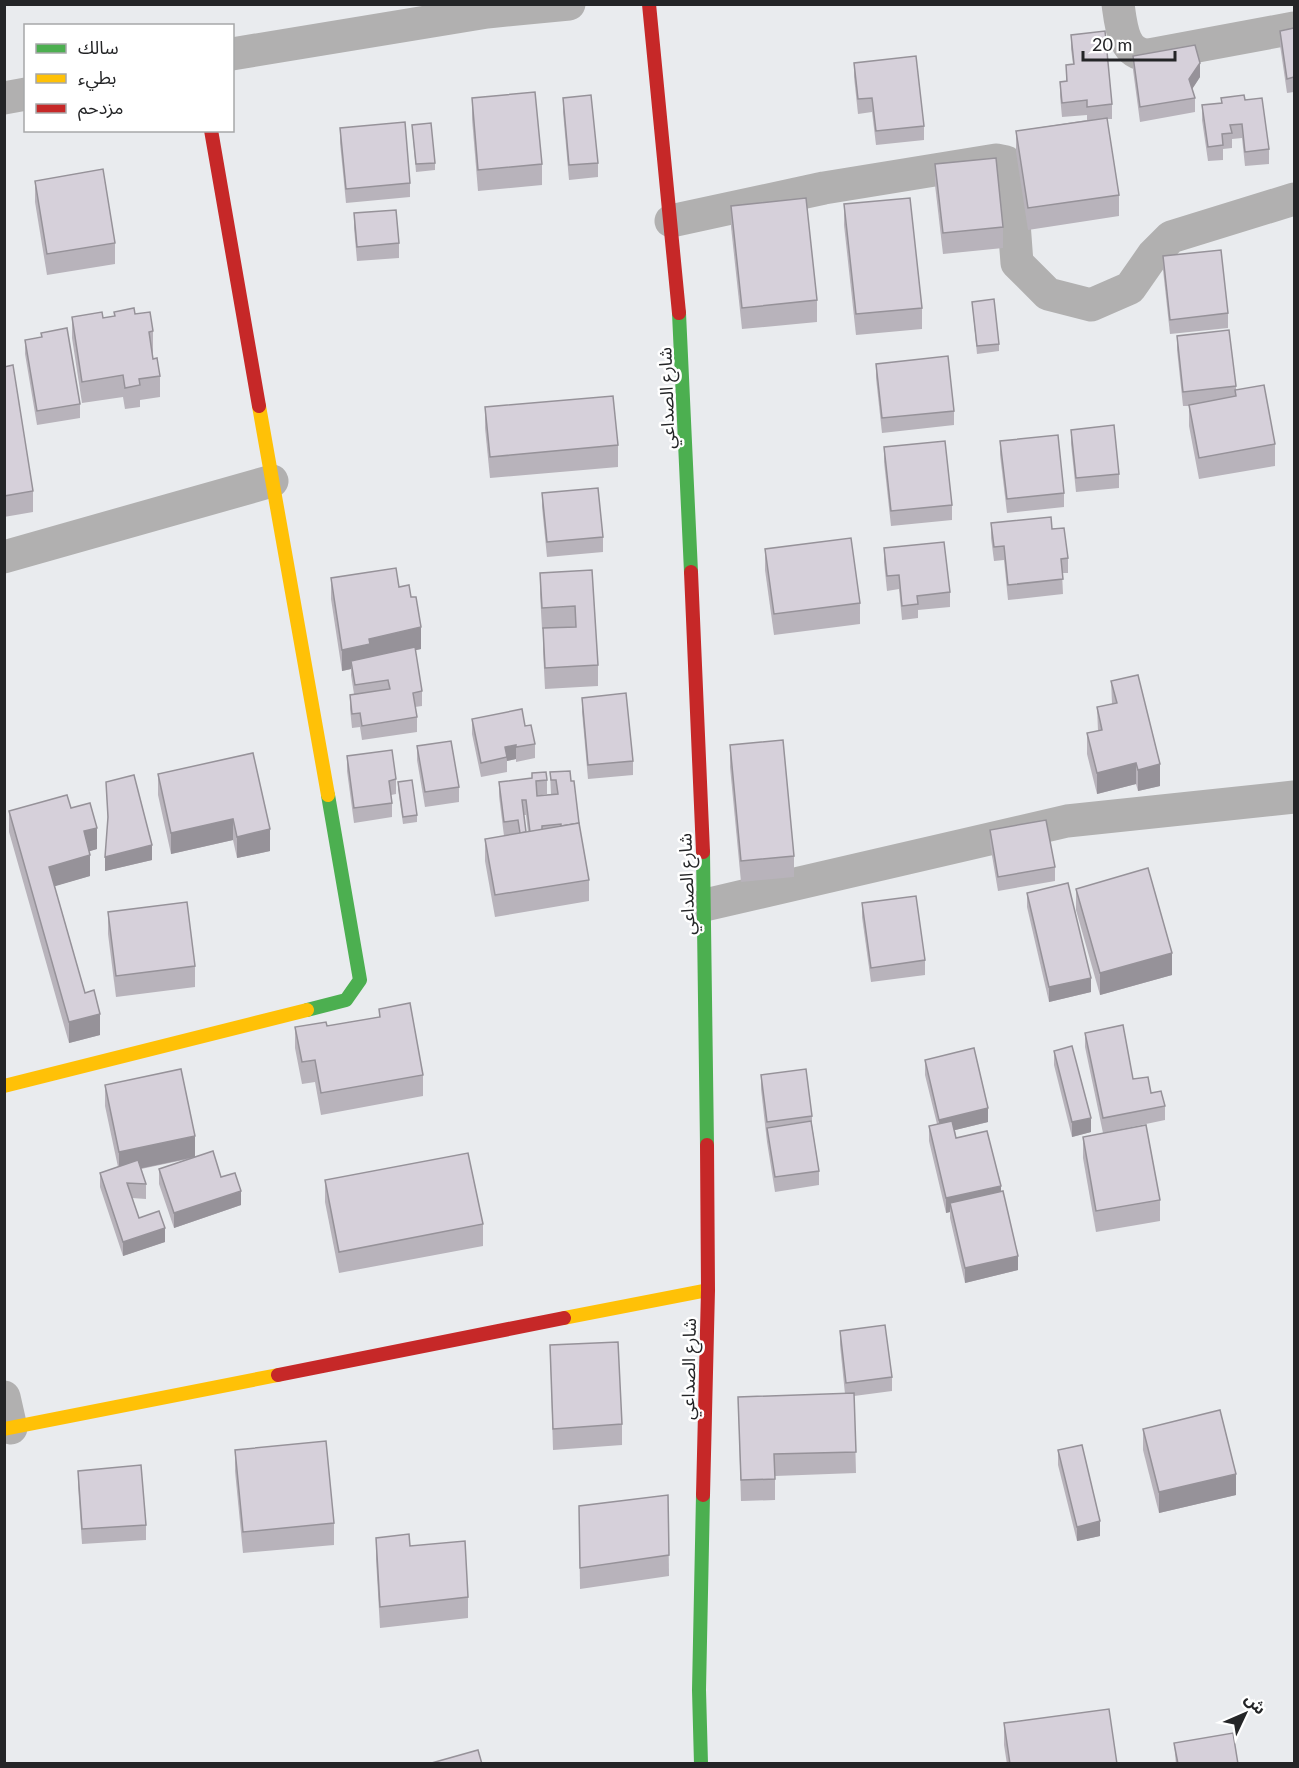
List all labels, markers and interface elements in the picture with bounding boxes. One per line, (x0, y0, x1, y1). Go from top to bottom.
legend (24, 24, 234, 132)
scale bar (1083, 24, 1174, 62)
text: 20 m (1092, 33, 1132, 55)
text: سالك (78, 36, 119, 58)
text: بطيء (78, 66, 116, 91)
text: مزدحم (78, 96, 123, 121)
street label: شارع الصداعي (653, 347, 683, 449)
street label: شارع الصداعي (673, 833, 703, 935)
street label: شارع الصداعي (676, 1318, 704, 1420)
north arrow (1215, 1684, 1275, 1744)
text: ش (1241, 1689, 1271, 1718)

